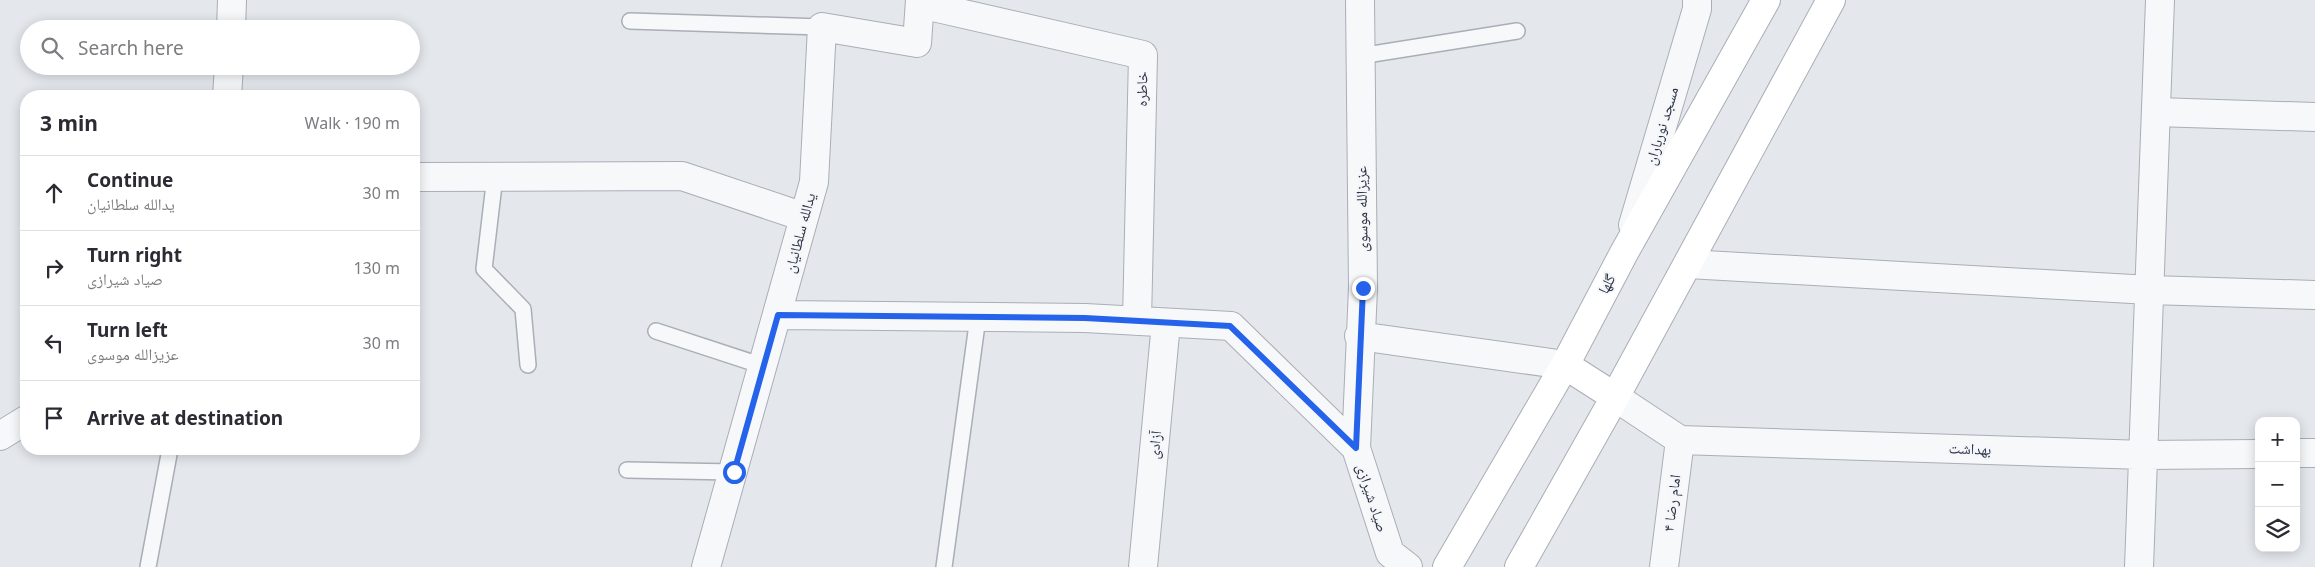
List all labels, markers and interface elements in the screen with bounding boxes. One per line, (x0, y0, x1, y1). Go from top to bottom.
search box (20, 20, 420, 75)
icon: search (38, 34, 66, 62)
text: Search here (78, 35, 184, 61)
street label: خاطره (1131, 71, 1151, 107)
street label: مسجد نورباران (1640, 84, 1683, 168)
text: 3 min (40, 109, 98, 137)
text: Walk · 190 m (305, 112, 400, 134)
street label: عزیزالله موسوی (1350, 165, 1373, 252)
text: Continue (87, 167, 173, 193)
icon: ahead (40, 179, 68, 207)
text: 30 m (363, 182, 400, 204)
street label: یدالله سلطانیان (779, 190, 820, 275)
text: یدالله سلطانیان (87, 193, 175, 215)
text: Turn right (87, 242, 182, 268)
icon: right (40, 254, 68, 282)
text: 130 m (353, 257, 400, 279)
text: صیاد شیرازی (87, 268, 163, 290)
street label: گلها (1593, 270, 1620, 297)
route end (1352, 277, 1375, 300)
text: Turn left (87, 317, 168, 343)
icon: left (40, 329, 68, 357)
text: 30 m (363, 332, 400, 354)
text: عزیزالله موسوی (87, 343, 179, 365)
icon: arrive (40, 404, 68, 432)
text: Arrive at destination (87, 405, 283, 431)
map controls (2255, 417, 2300, 552)
button: + (2255, 417, 2300, 462)
street label: آزادی (1143, 429, 1166, 460)
street label: بهداشت (1948, 437, 1992, 459)
route start (723, 461, 746, 484)
street label: صیاد شیرازی (1352, 461, 1393, 535)
button: − (2255, 462, 2300, 507)
street label: امام رضا ۴ (1658, 473, 1685, 533)
button: layers (2255, 507, 2300, 552)

